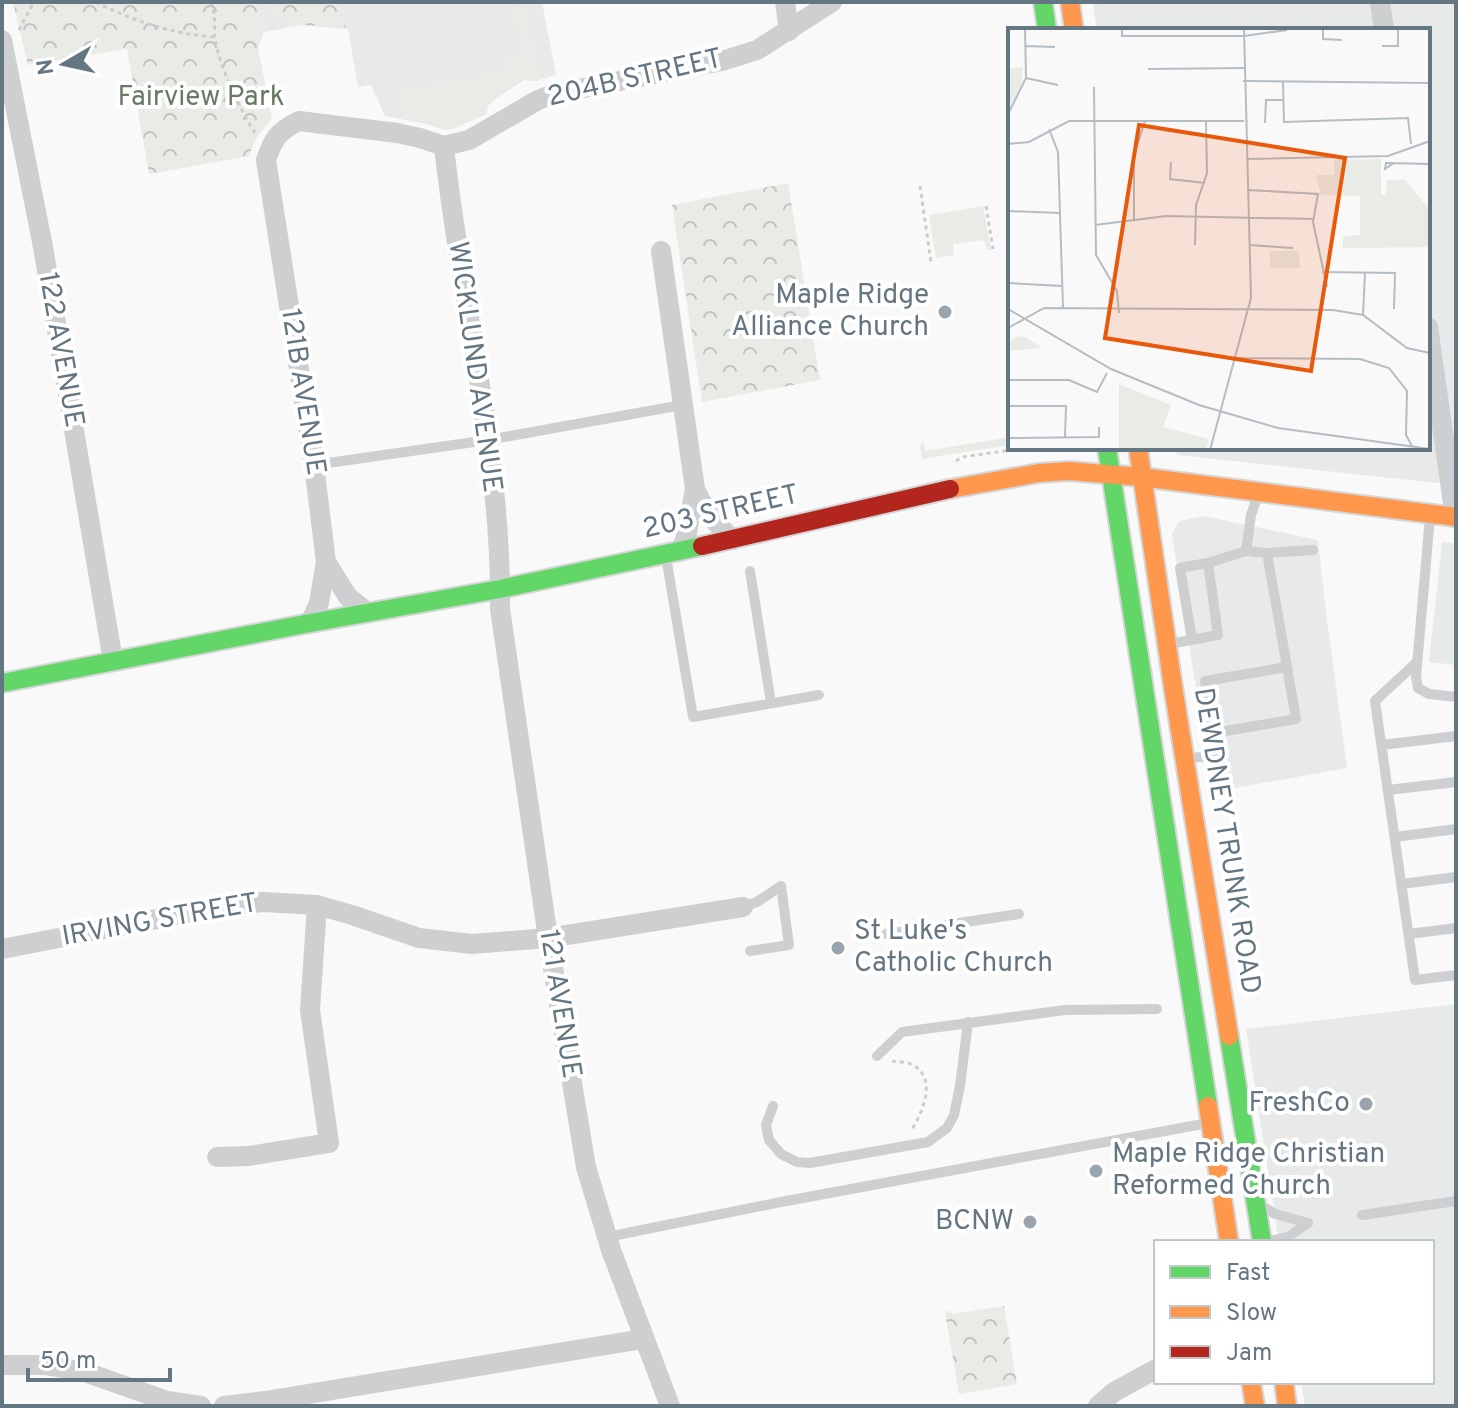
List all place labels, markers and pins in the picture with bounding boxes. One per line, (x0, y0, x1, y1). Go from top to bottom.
place label: Maple Ridge Alliance Church (731, 278, 929, 346)
marker: Maple Ridge Alliance Church (936, 303, 954, 321)
place label: St Luke's Catholic Church (854, 914, 1053, 982)
marker: St Luke's Catholic Church (829, 939, 847, 957)
place label: FreshCo (1249, 1086, 1350, 1122)
marker: FreshCo (1357, 1095, 1375, 1113)
place label: Maple Ridge Christian Reformed Church (1112, 1137, 1385, 1205)
marker: Maple Ridge Christian Reformed Church (1087, 1162, 1105, 1180)
place label: BCNW (935, 1204, 1014, 1240)
marker: BCNW (1021, 1213, 1039, 1231)

